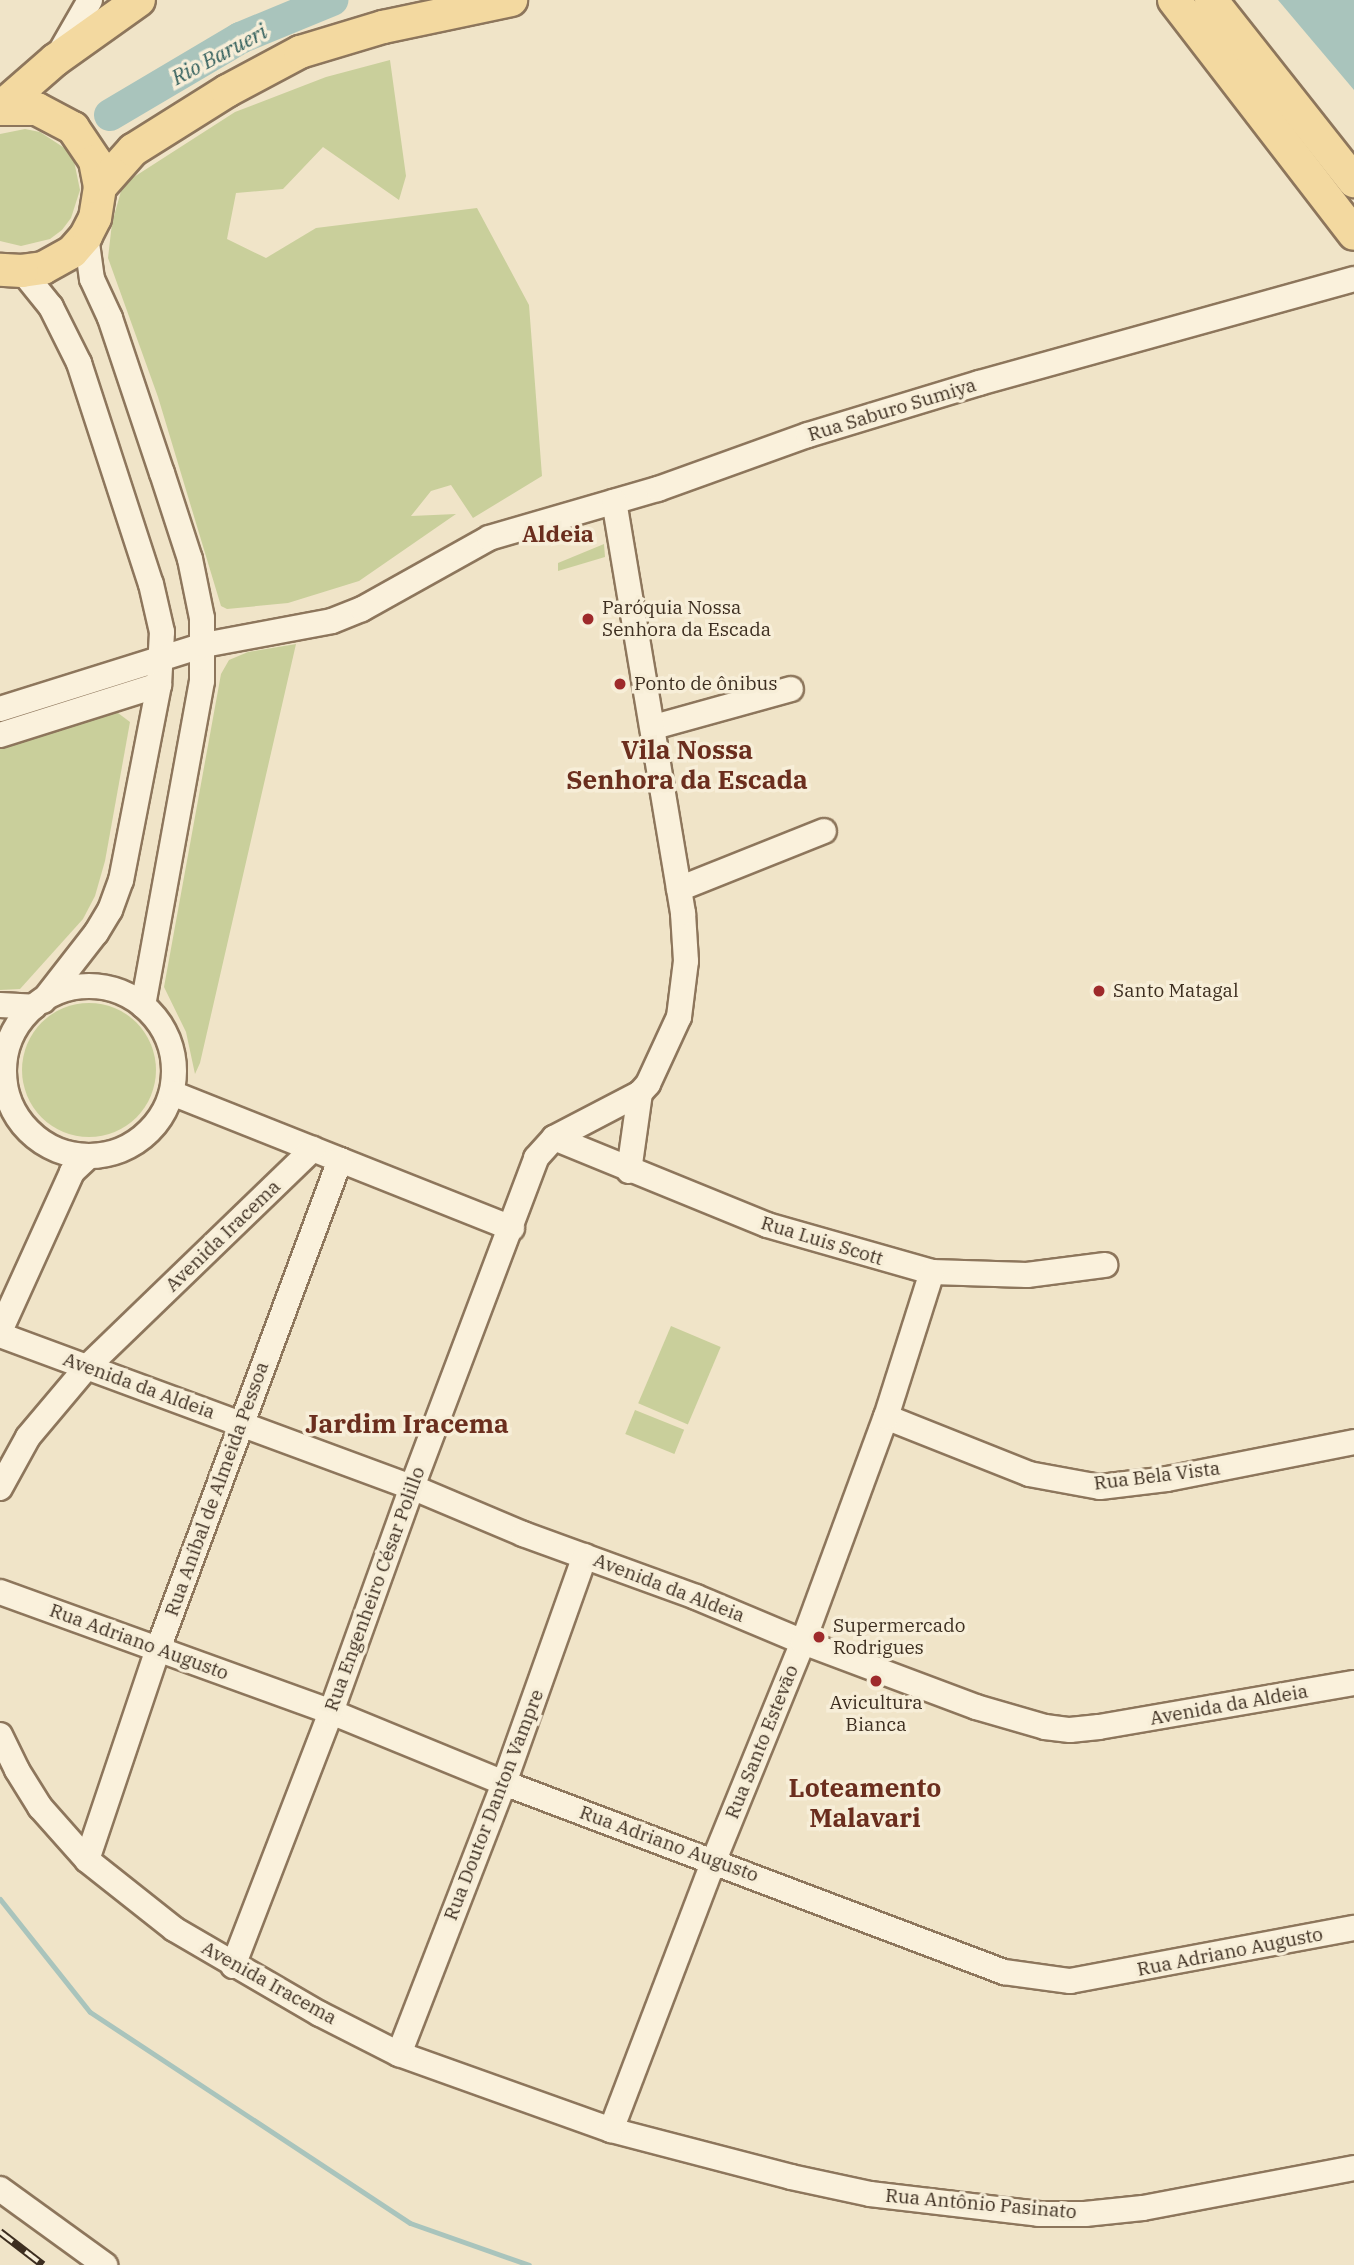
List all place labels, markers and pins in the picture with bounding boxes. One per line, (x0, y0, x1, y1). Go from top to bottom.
place label: Paróquia Nossa Senhora da Escada (602, 597, 771, 641)
marker: Paróquia Nossa Senhora da Escada (580, 611, 596, 627)
place label: Ponto de ônibus (634, 673, 778, 695)
marker: Ponto de ônibus (612, 676, 628, 692)
place label: Santo Matagal (1113, 980, 1239, 1002)
marker: Santo Matagal (1091, 983, 1107, 999)
place label: Supermercado Rodrigues (833, 1615, 965, 1659)
marker: Supermercado Rodrigues (811, 1629, 827, 1645)
marker: Avicultura Bianca (868, 1673, 884, 1689)
place label: Avicultura Bianca (829, 1692, 923, 1736)

